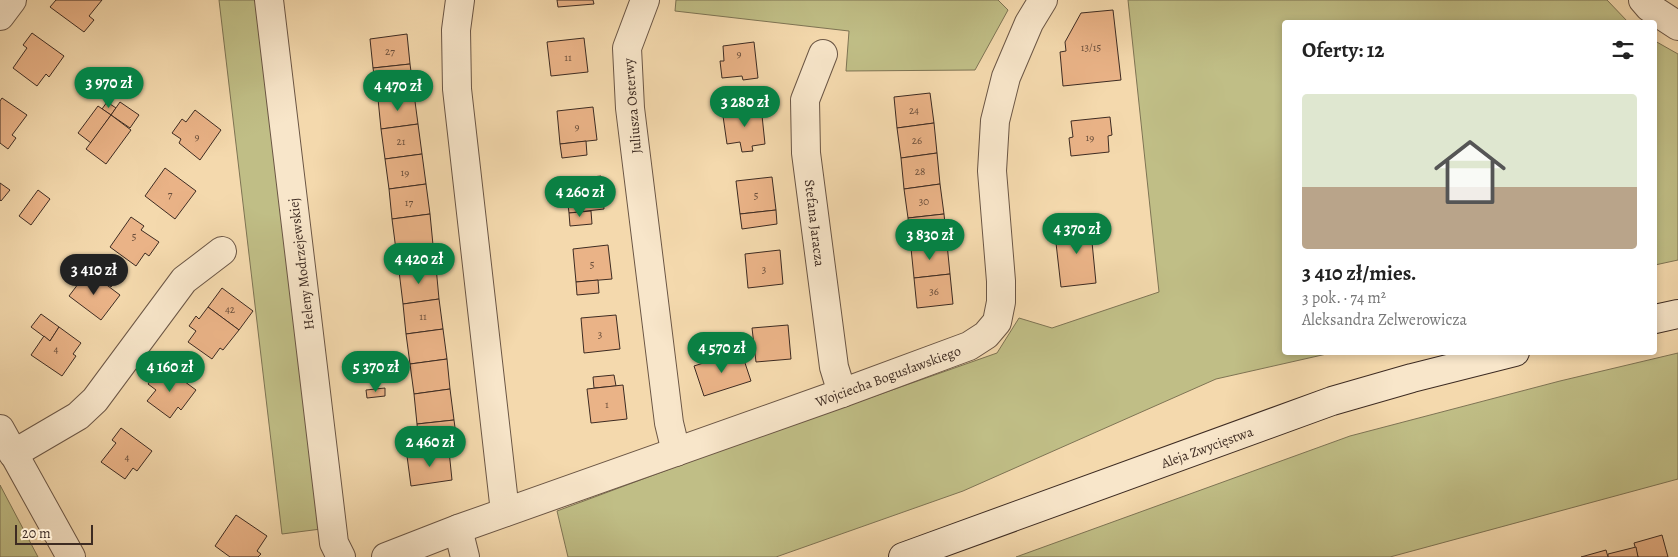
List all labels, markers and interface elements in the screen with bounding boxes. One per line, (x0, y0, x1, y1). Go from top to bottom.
text: Oferty: 12 (1302, 36, 1385, 64)
icon: filters (1609, 36, 1637, 64)
house number: 13/15 (1081, 40, 1101, 55)
house number: 27 (385, 44, 395, 59)
house number: 9 (736, 46, 742, 61)
house number: 11 (564, 50, 572, 65)
street label: Juliusza Osterwy (619, 57, 646, 155)
pin: 3 970 zł (57, 66, 161, 109)
pin: 4 470 zł (346, 70, 450, 112)
text: 3 970 zł (86, 72, 132, 94)
text: 4 470 zł (374, 75, 422, 97)
pin: 3 280 zł (693, 86, 797, 128)
text: 3 280 zł (721, 91, 769, 113)
house number: 24 (909, 103, 919, 118)
house number: 9 (574, 119, 580, 134)
icon: home (1425, 127, 1515, 217)
house number: 9 (194, 129, 200, 144)
house number: 19 (1086, 130, 1094, 145)
house number: 26 (912, 133, 922, 148)
house number: 21 (397, 134, 406, 149)
house number: 28 (915, 164, 925, 179)
house number: 19 (401, 165, 409, 180)
pin: 4 260 zł (528, 176, 632, 218)
street label: Stefana Jaracza (800, 178, 829, 268)
text: 4 260 zł (556, 181, 604, 203)
house number: 7 (168, 187, 173, 202)
house number: 5 (754, 188, 759, 203)
house number: 30 (919, 194, 929, 209)
house number: 17 (405, 195, 414, 210)
street label: Heleny Modrzejewskiej (284, 197, 319, 331)
pin: 4 370 zł (1025, 212, 1129, 255)
pin: 3 830 zł (878, 218, 982, 261)
text: 4 370 zł (1053, 218, 1101, 240)
text: 3 830 zł (906, 224, 954, 246)
house number: 5 (132, 229, 137, 244)
pin: 4 420 zł (367, 242, 471, 285)
text: 4 420 zł (395, 248, 443, 270)
pin: 3 410 zł (42, 254, 146, 296)
house number: 5 (590, 257, 595, 272)
text: 3 410 zł (71, 259, 117, 281)
text: 3 410 zł/mies. (1302, 259, 1417, 287)
house number: 3 (762, 262, 766, 277)
house number: 36 (929, 284, 939, 299)
text: 3 pok. · 74 m² (1302, 287, 1386, 309)
house number: 42 (225, 302, 235, 317)
house number: 11 (419, 309, 427, 324)
text: Aleksandra Zelwerowicza (1302, 309, 1467, 331)
house number: 3 (598, 327, 602, 342)
pin: 4 570 zł (670, 332, 774, 374)
text: 4 570 zł (699, 337, 746, 359)
street label: Wojciecha Bogusławskiego (812, 341, 963, 412)
house number: 4 (54, 342, 59, 357)
pin: 4 160 zł (118, 350, 222, 393)
pin: 5 370 zł (324, 350, 428, 393)
text: 4 160 zł (147, 356, 193, 378)
text: 5 370 zł (353, 356, 399, 378)
house number: 1 (605, 397, 609, 412)
street label: Aleja Zwycięstwa (1158, 422, 1256, 473)
pin: 2 460 zł (378, 426, 482, 468)
text: 2 460 zł (406, 431, 454, 453)
house number: 4 (125, 450, 130, 465)
scale bar (15, 522, 92, 545)
text: 20 m (22, 524, 51, 543)

